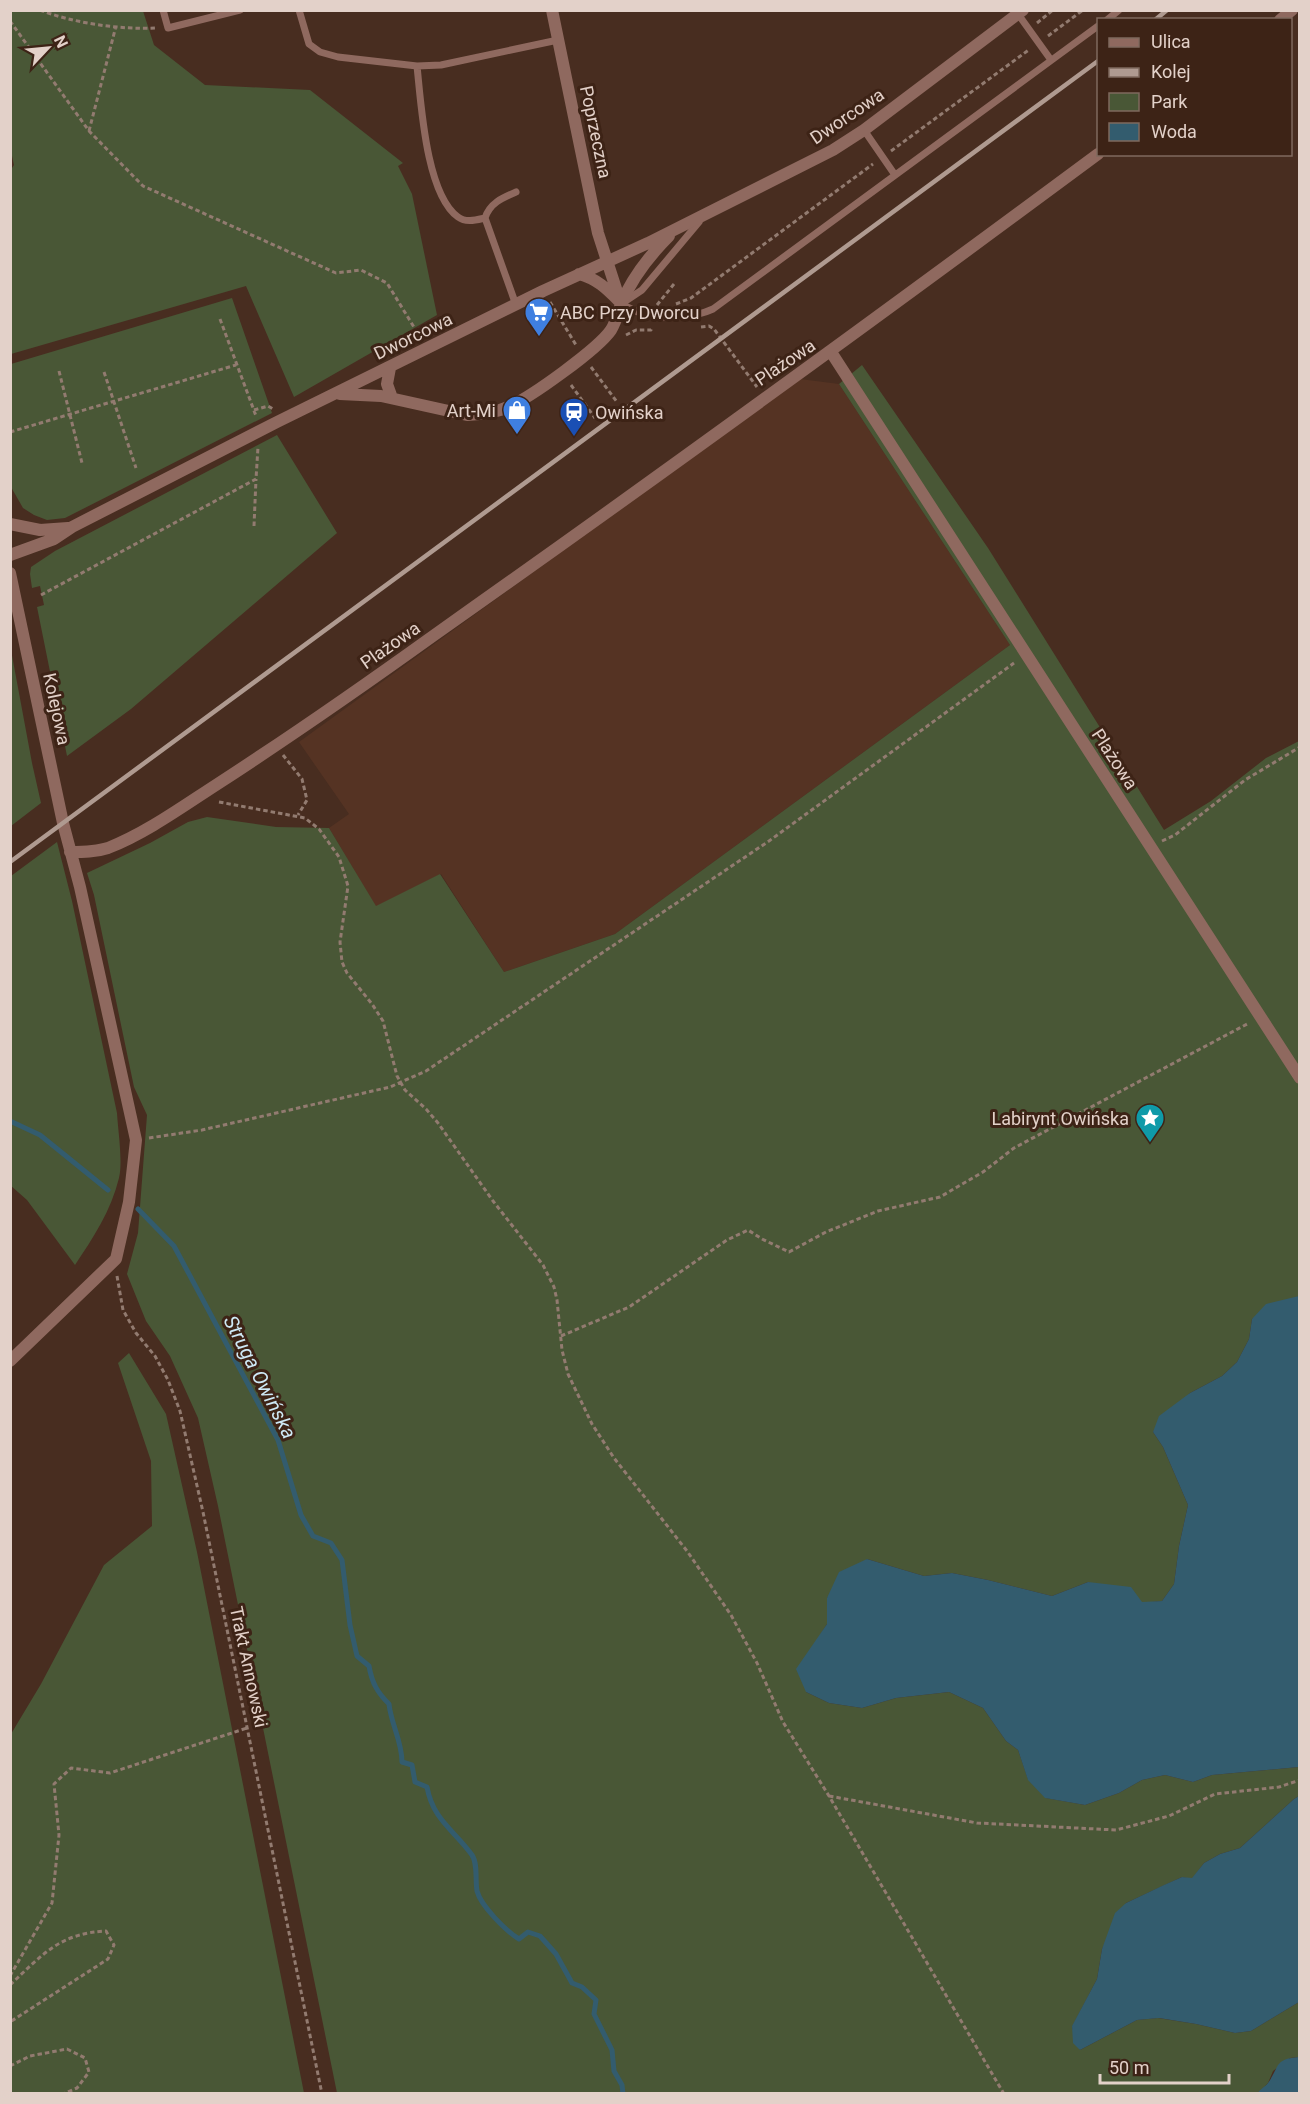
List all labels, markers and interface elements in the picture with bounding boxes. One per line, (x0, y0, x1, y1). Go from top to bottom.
north arrow (18, 18, 78, 78)
legend (1097, 18, 1292, 156)
text: Ulica (1151, 31, 1191, 52)
text: N (50, 32, 72, 51)
text: Kolej (1151, 61, 1191, 82)
street label: Poprzeczna (576, 84, 616, 180)
street label: Dworcowa (806, 84, 888, 148)
text: Park (1151, 91, 1188, 112)
text: Woda (1151, 121, 1197, 142)
supermarket icon: ABC Przy Dworcu (523, 296, 555, 338)
place label: ABC Przy Dworcu (560, 302, 699, 323)
street label: Dworcowa (370, 308, 456, 364)
street label: Plażowa (751, 334, 819, 390)
shop icon: Art-Mi (501, 394, 533, 436)
station icon: Owińska (558, 396, 590, 438)
place label: Art-Mi (447, 400, 496, 421)
place label: Owińska (595, 402, 663, 423)
street label: Plażowa (356, 617, 424, 673)
street label: Kolejowa (39, 671, 75, 747)
street label: Plażowa (1088, 725, 1142, 793)
place icon: Labirynt Owińska (1134, 1102, 1166, 1144)
place label: Labirynt Owińska (992, 1108, 1129, 1129)
water label: Struga Owińska (219, 1311, 301, 1443)
street label: Trakt Annowski (226, 1605, 272, 1729)
scale bar (1100, 2047, 1229, 2085)
text: 50 m (1109, 2057, 1149, 2078)

